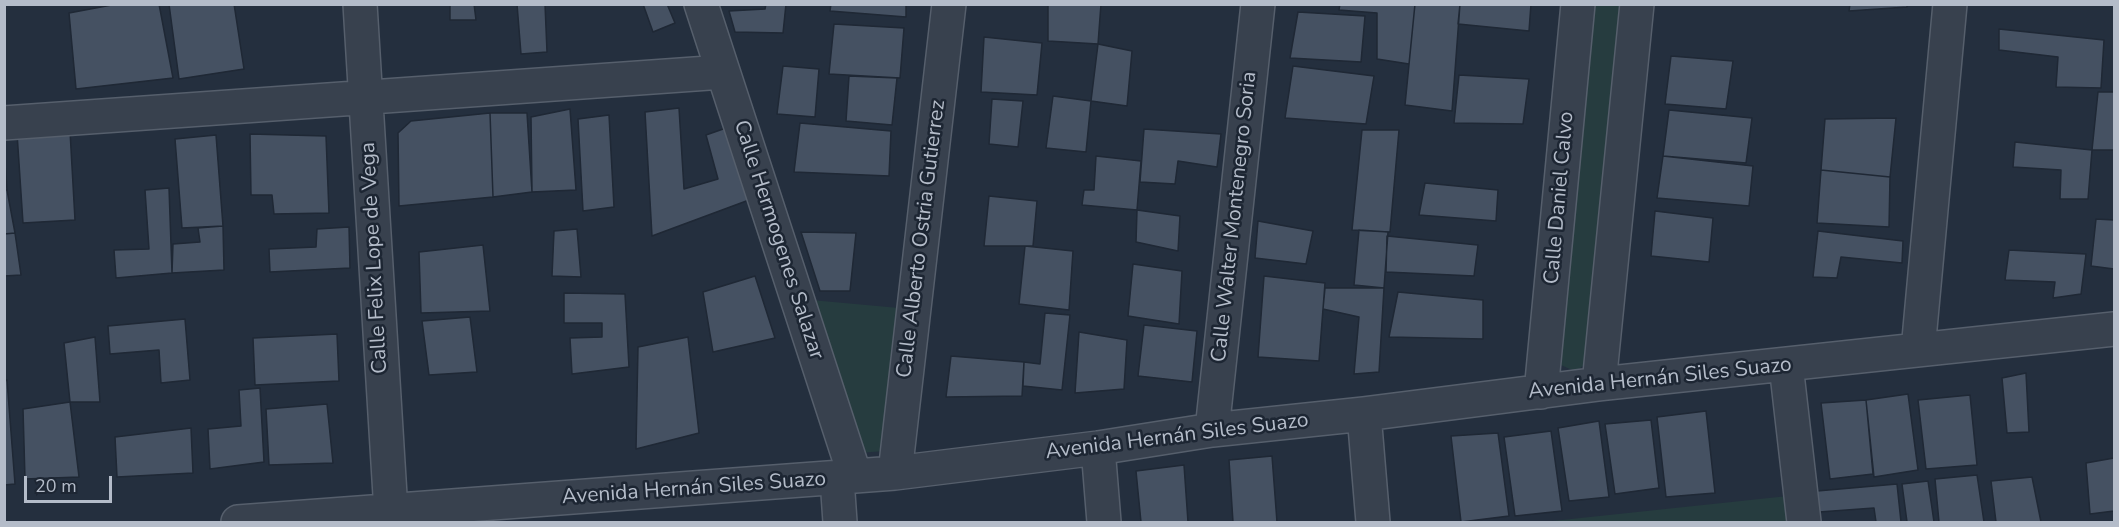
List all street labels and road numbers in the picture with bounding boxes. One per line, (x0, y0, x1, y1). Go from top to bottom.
street label: Calle Walter Montenegro Soria (1207, 70, 1263, 364)
street label: Calle Alberto Ostria Gutierrez (892, 99, 952, 379)
street label: Calle Daniel Calvo (1540, 111, 1580, 285)
street label: Calle Hermogenes Salazar (727, 117, 829, 363)
street label: Calle Felix Lope de Vega (356, 141, 394, 375)
street label: Avenida Hernán Siles Suazo (1527, 353, 1793, 405)
street label: Avenida Hernán Siles Suazo (1044, 408, 1310, 466)
street label: Avenida Hernán Siles Suazo (561, 467, 827, 511)

